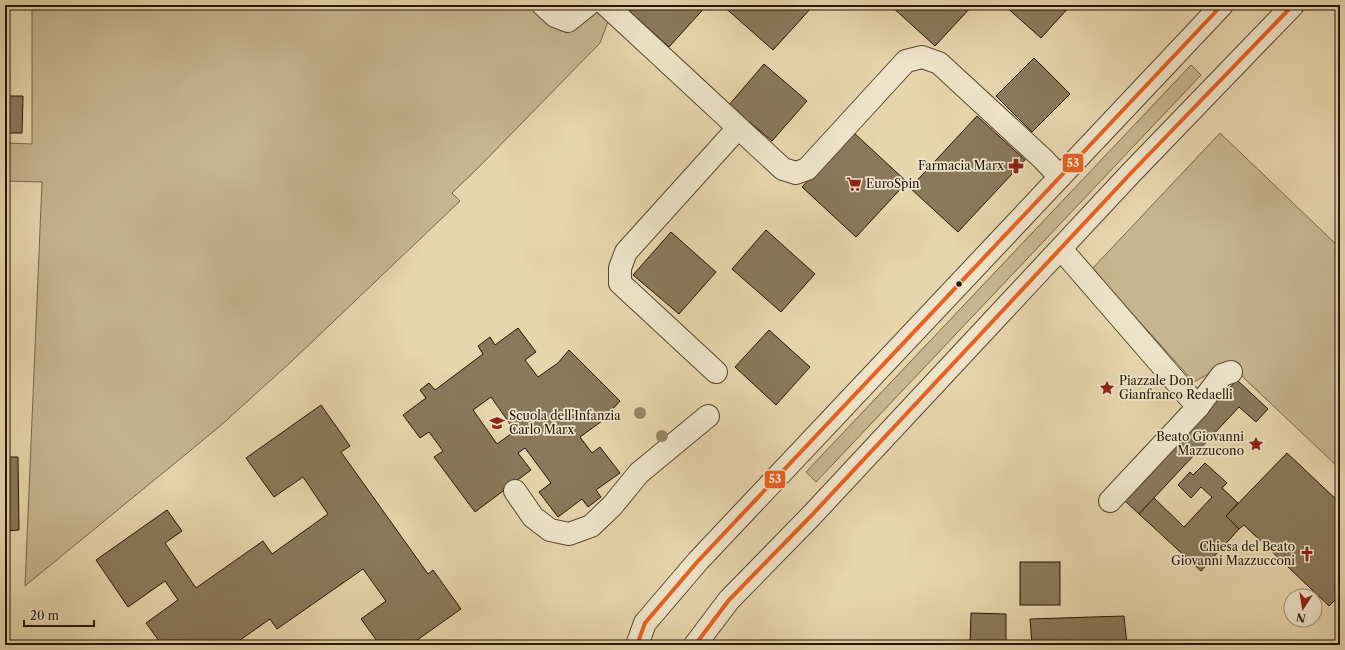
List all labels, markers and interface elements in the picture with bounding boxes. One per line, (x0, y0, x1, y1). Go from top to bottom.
line badge: 53 (1062, 153, 1084, 173)
text: 53 (1067, 156, 1079, 170)
pharmacy icon: Farmacia Marx (1007, 157, 1025, 175)
place label: Farmacia Marx (918, 158, 1004, 173)
supermarket icon: EuroSpin (845, 175, 863, 193)
place label: EuroSpin (866, 176, 920, 191)
unlabelled marker (954, 279, 964, 289)
place label: Piazzale Don Gianfranco Redaelli (1119, 373, 1233, 402)
place icon: Piazzale Don Gianfranco Redaelli (1098, 379, 1116, 397)
place label: Scuola dell’Infanzia Carlo Marx (509, 408, 621, 437)
school or university icon: Scuola dell’Infanzia Carlo Marx (488, 414, 506, 432)
place label: Beato Giovanni Mazzucono (1156, 429, 1244, 458)
place icon: Beato Giovanni Mazzucono (1247, 435, 1265, 453)
line badge: 53 (764, 470, 786, 489)
text: 53 (769, 472, 781, 486)
place label: Chiesa del Beato Giovanni Mazzucconi (1171, 539, 1295, 568)
church icon: Chiesa del Beato Giovanni Mazzucconi (1298, 545, 1316, 563)
north arrow (1283, 588, 1323, 628)
scale bar (24, 602, 94, 628)
text: 20 m (30, 608, 59, 623)
text: N (1294, 610, 1307, 626)

